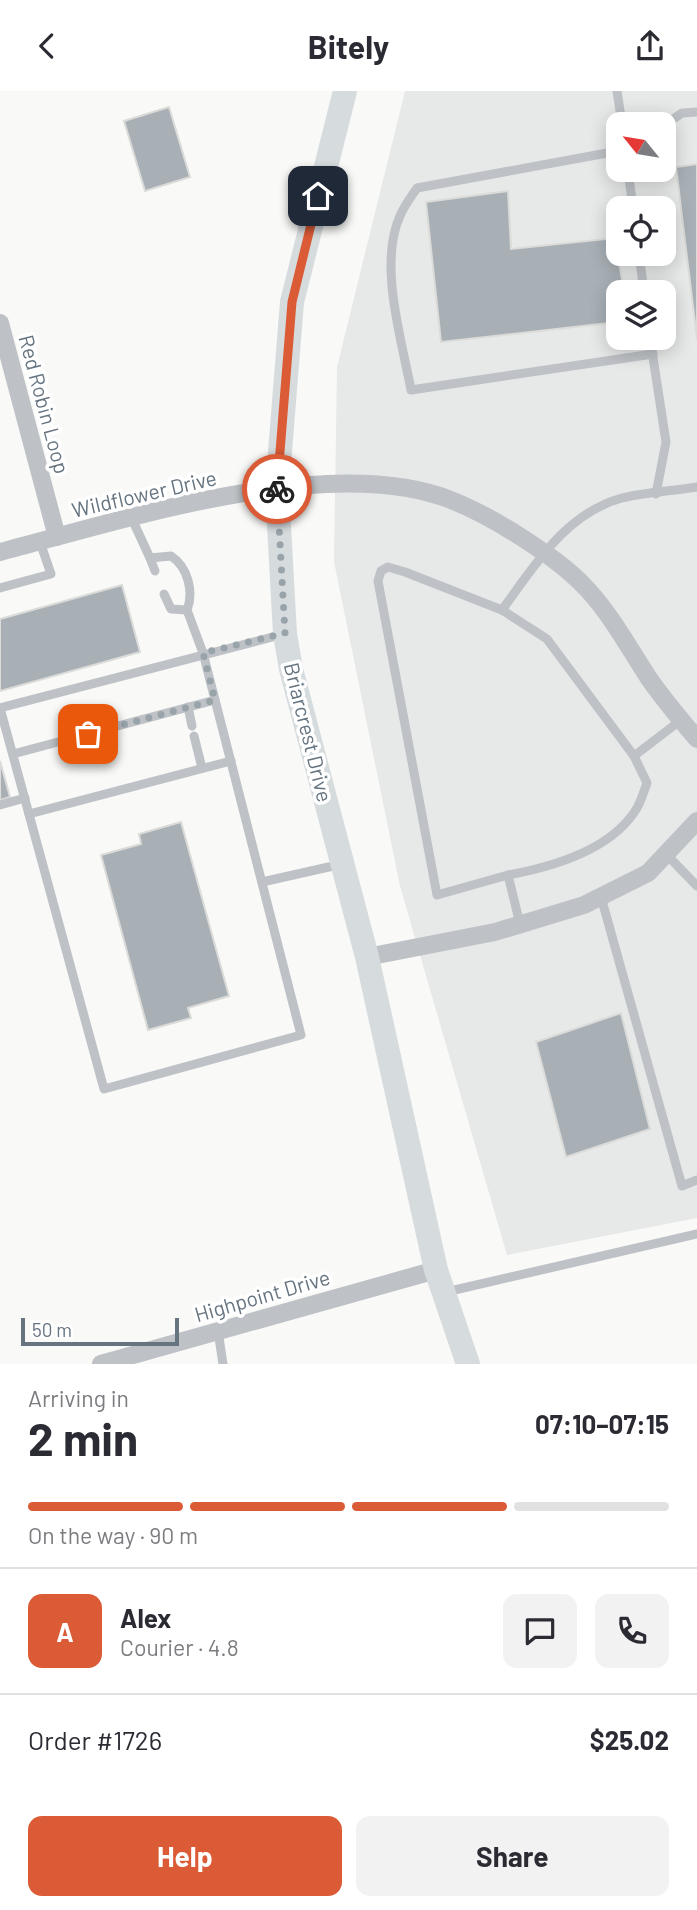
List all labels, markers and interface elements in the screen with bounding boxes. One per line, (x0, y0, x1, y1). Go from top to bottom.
icon: back (28, 27, 66, 65)
text: Bitely (308, 27, 389, 65)
icon: share (631, 27, 669, 65)
north arrow (606, 112, 676, 182)
map controls (606, 112, 676, 350)
pin (288, 166, 348, 226)
icon: home (299, 177, 337, 215)
button: locate (606, 196, 676, 266)
button: layers (606, 280, 676, 350)
street label: Red Robin Loop (14, 332, 76, 476)
courier (242, 454, 312, 524)
street label: Wildflower Drive (69, 464, 219, 522)
icon: bike (258, 470, 296, 508)
street label: Briarcrest Drive (280, 660, 338, 804)
pin (58, 704, 118, 764)
icon: bag (69, 715, 107, 753)
street label: Highpoint Drive (191, 1264, 333, 1326)
scale bar (21, 1315, 178, 1347)
text: 50 m (32, 1318, 72, 1341)
text: Arriving in (28, 1384, 129, 1412)
text: 07:10–07:15 (535, 1408, 669, 1439)
text: 2 min (28, 1410, 138, 1465)
text: On the way · 90 m (28, 1521, 198, 1549)
button: chat (503, 1594, 577, 1668)
button: phone (595, 1594, 669, 1668)
text: Alex (120, 1602, 171, 1633)
text: A (56, 1616, 74, 1647)
text: Courier · 4.8 (120, 1633, 239, 1661)
text: Order #1726 (28, 1724, 162, 1755)
text: $25.02 (590, 1724, 669, 1755)
button: Help (28, 1816, 342, 1896)
button: Share (356, 1816, 669, 1896)

